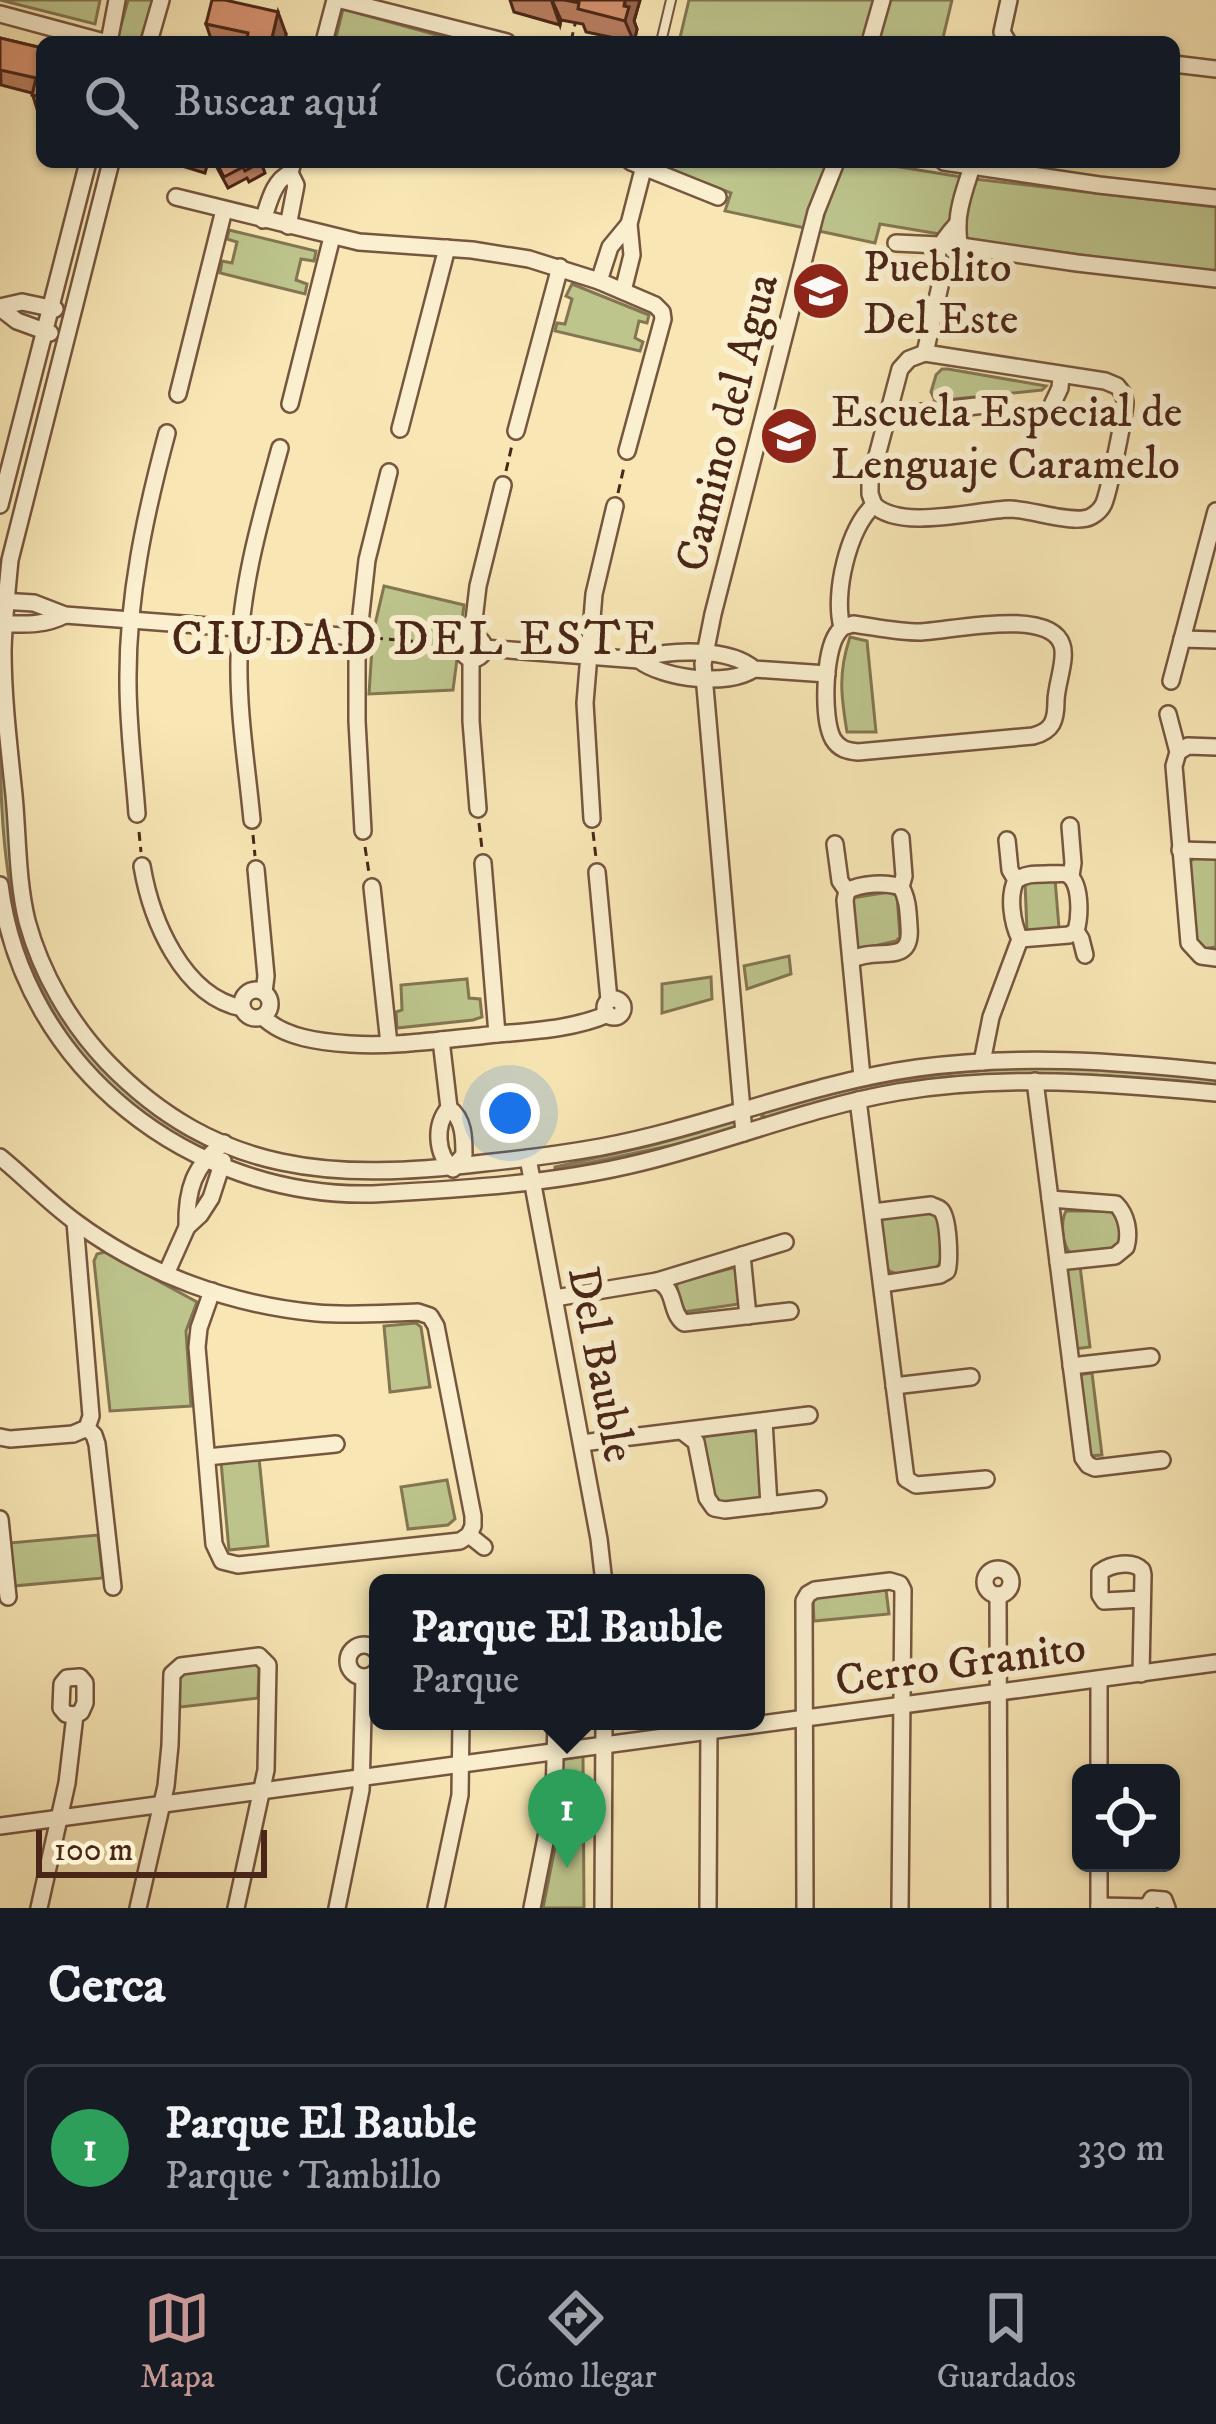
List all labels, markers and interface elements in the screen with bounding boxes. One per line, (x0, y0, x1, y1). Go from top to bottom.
search box (36, 36, 1180, 168)
icon: search (78, 69, 144, 135)
text: Buscar aquí (174, 74, 379, 130)
place label: Pueblito Del Este (863, 240, 1018, 348)
school or university icon: Pueblito Del Este (790, 260, 852, 322)
street label: Camino del Agua (664, 268, 792, 577)
place label: Escuela Especial de Lenguaje Caramelo (831, 385, 1182, 493)
school or university icon: Escuela Especial de Lenguaje Caramelo (758, 405, 820, 467)
district label: CIUDAD DEL ESTE (171, 610, 661, 670)
your location (480, 1083, 540, 1143)
street label: Del Bauble (554, 1262, 646, 1467)
popup (369, 1574, 765, 1730)
text: Parque El Bauble (411, 1600, 723, 1656)
street label: Cerro Granito (832, 1620, 1089, 1710)
text: Parque (411, 1656, 519, 1705)
map controls (1072, 1764, 1180, 1872)
button: locate (1072, 1764, 1180, 1872)
pin: 1 (528, 1769, 606, 1868)
scale bar (36, 1824, 267, 1877)
text: 100 m (54, 1830, 133, 1871)
text: Cerca (48, 1954, 165, 2018)
text: Parque El Bauble (165, 2096, 476, 2152)
text: 1 (83, 2124, 97, 2173)
text: 330 m (1077, 2124, 1165, 2173)
text: Parque · Tambillo (165, 2152, 441, 2201)
tab: Mapa (140, 2285, 215, 2398)
tab: Cómo llegar (495, 2285, 657, 2398)
tab: Guardados (937, 2285, 1076, 2398)

